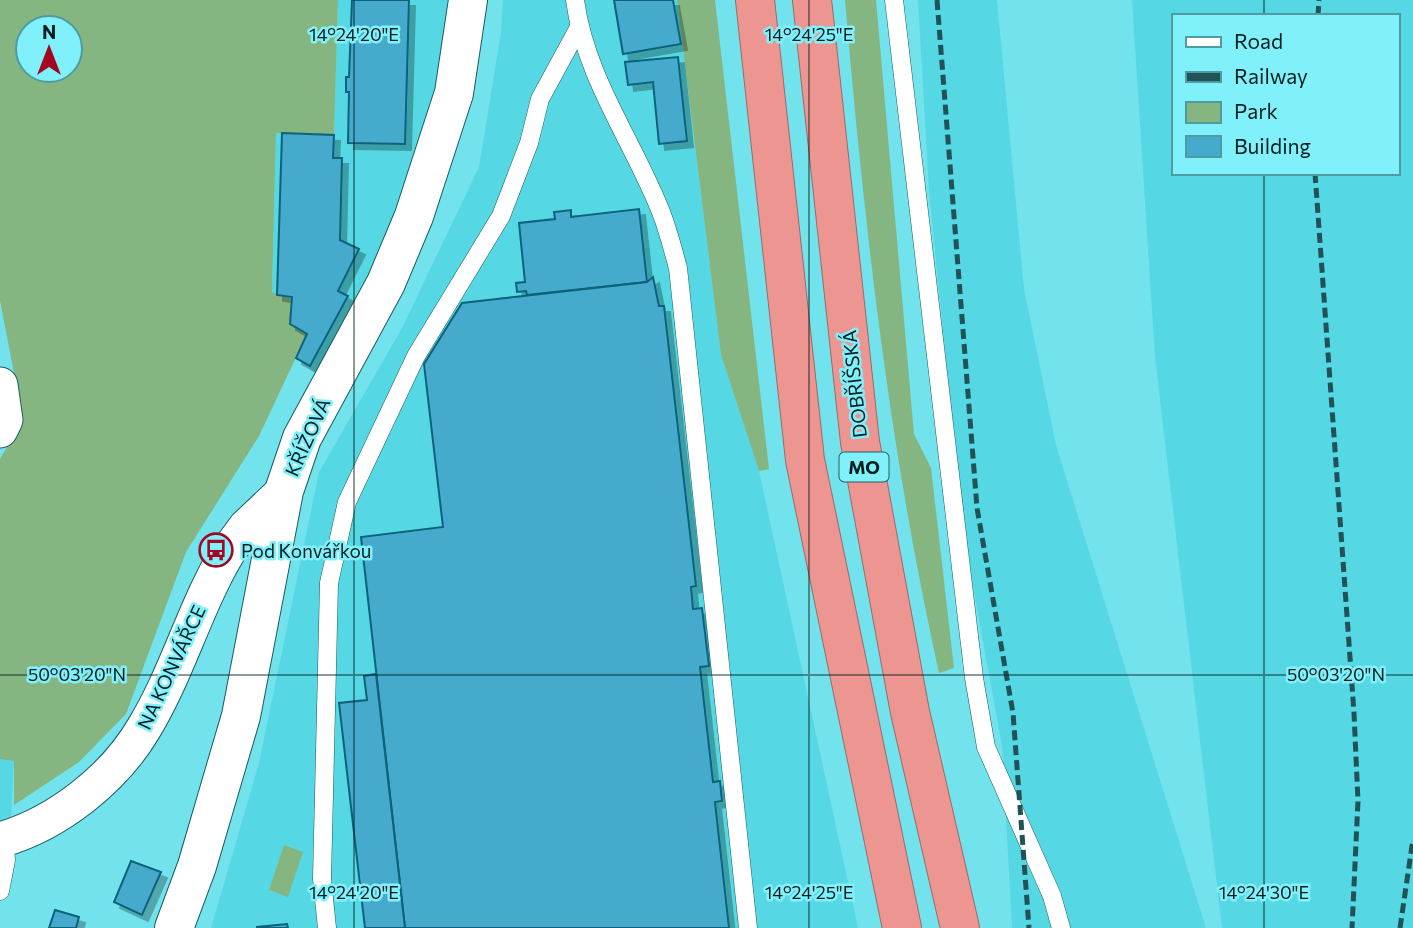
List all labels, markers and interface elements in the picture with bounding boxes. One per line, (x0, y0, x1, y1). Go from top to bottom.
north arrow (14, 14, 84, 84)
legend (1172, 14, 1399, 175)
text: N (42, 20, 56, 43)
text: 14°24'20"E (309, 23, 399, 45)
text: 14°24'25"E (765, 23, 853, 45)
text: Road (1234, 28, 1283, 53)
text: Railway (1234, 63, 1308, 88)
text: Park (1234, 98, 1278, 123)
text: Building (1234, 133, 1311, 158)
street label: DOBŘÍŠSKÁ (836, 329, 871, 439)
street label: KŘÍŽOVÁ (280, 394, 334, 480)
road number: MO (840, 452, 888, 481)
bus stop icon: Pod Konvářkou (197, 531, 235, 569)
place label: Pod Konvářkou (241, 539, 372, 562)
street label: NA KONVÁŘCE (132, 601, 210, 733)
text: 50°03'20"N (28, 663, 126, 685)
text: 50°03'20"N (1287, 663, 1385, 685)
text: 14°24'20"E (309, 881, 399, 903)
text: 14°24'25"E (765, 881, 853, 903)
text: 14°24'30"E (1219, 881, 1309, 903)

